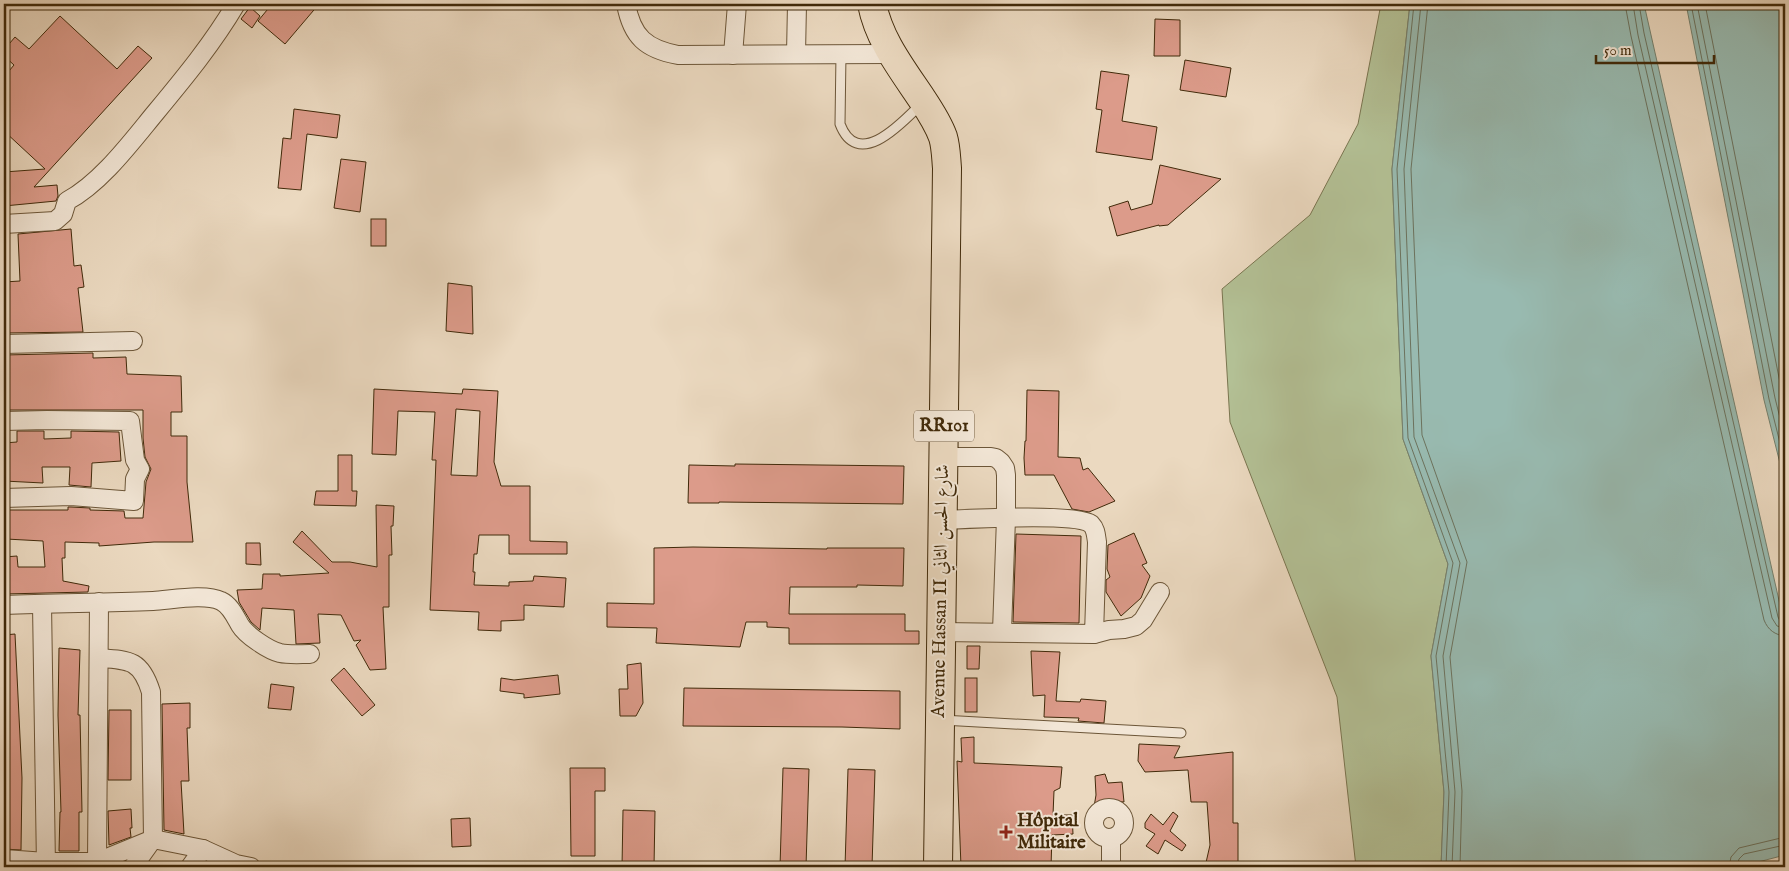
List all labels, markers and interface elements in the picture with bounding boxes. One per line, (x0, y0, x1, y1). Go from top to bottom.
scale bar (1596, 32, 1714, 64)
text: 50 m (1604, 41, 1632, 60)
road number: RR101 (914, 411, 974, 442)
street label: Avenue Hassan II شارع الحسن الثاني (927, 464, 957, 719)
place label: Hôpital Militaire (1017, 809, 1086, 855)
marker: Hôpital Militaire (999, 825, 1013, 839)

